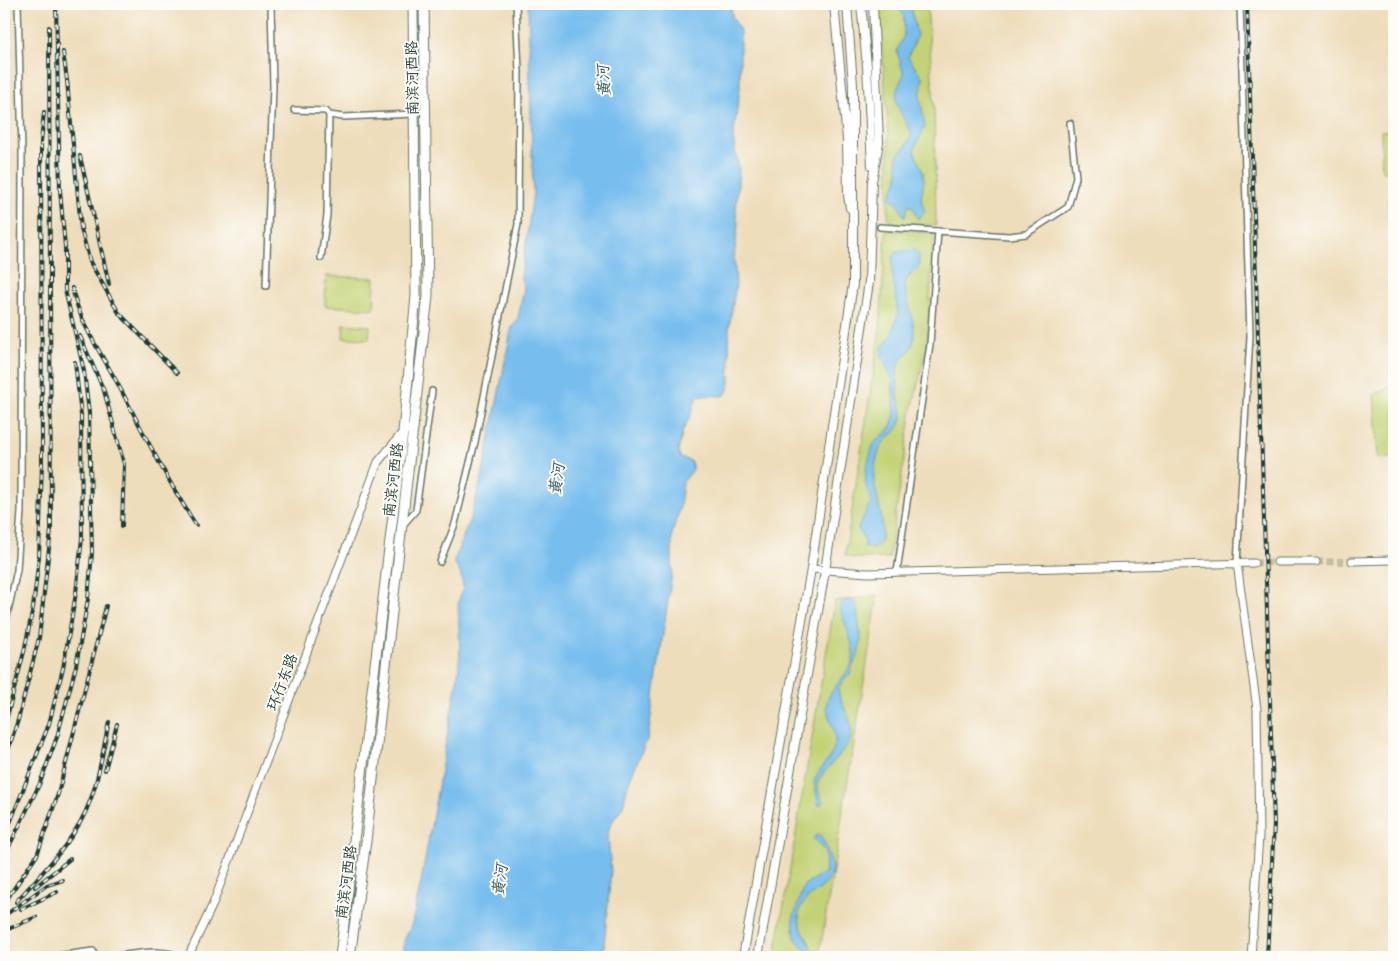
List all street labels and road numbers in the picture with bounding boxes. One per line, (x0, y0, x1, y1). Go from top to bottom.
street label: 南滨河西路 (401, 40, 424, 116)
street label: 南滨河西路 (379, 442, 408, 519)
street label: 环行东路 (262, 650, 303, 714)
street label: 南滨河西路 (331, 843, 362, 921)

